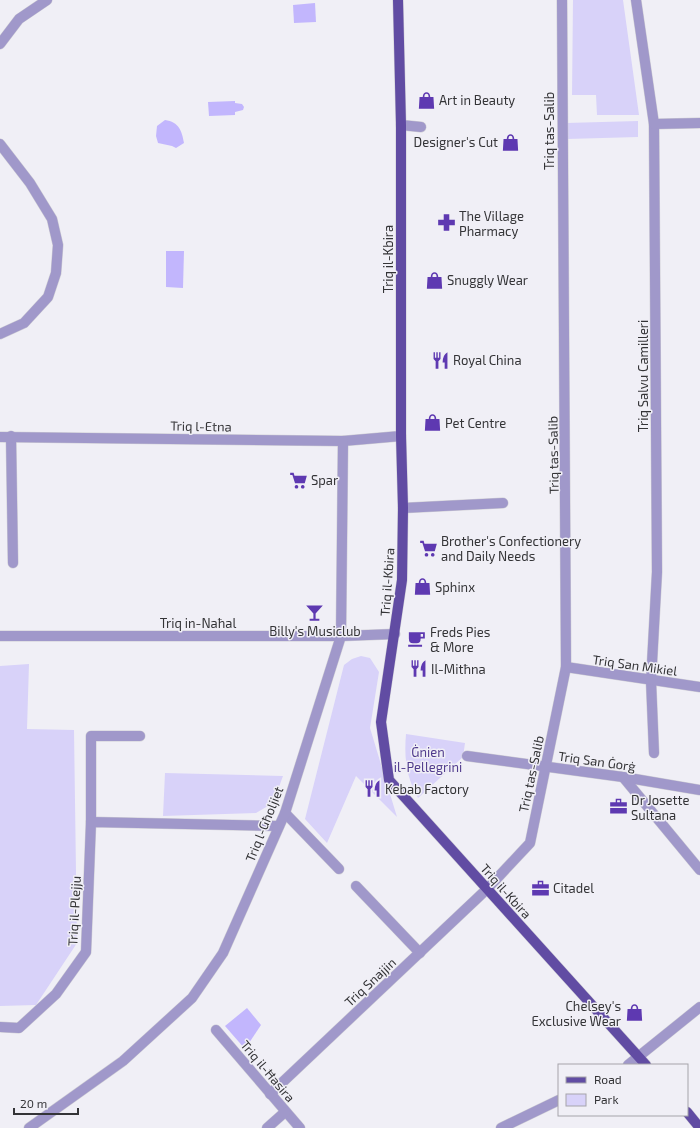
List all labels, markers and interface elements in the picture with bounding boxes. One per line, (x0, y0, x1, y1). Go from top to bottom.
shop icon: Art in Beauty (416, 90, 436, 110)
place label: Art in Beauty (439, 92, 515, 108)
street label: Triq tas-Salib (541, 92, 557, 170)
shop icon: Designer's Cut (501, 132, 521, 152)
place label: Designer's Cut (414, 134, 498, 150)
place label: The Village Pharmacy (459, 208, 524, 239)
pharmacy icon: The Village Pharmacy (436, 213, 456, 233)
street label: Triq il-Kbira (380, 225, 396, 293)
shop icon: Snuggly Wear (424, 270, 444, 290)
place label: Snuggly Wear (447, 272, 528, 288)
street label: Triq Salvu Camilleri (635, 320, 651, 432)
restaurant icon: Royal China (430, 350, 450, 370)
place label: Royal China (453, 352, 522, 368)
shop icon: Pet Centre (422, 413, 442, 433)
place label: Pet Centre (445, 415, 506, 431)
street label: Triq tas-Salib (544, 416, 562, 494)
street label: Triq l-Etna (170, 417, 232, 435)
supermarket icon: Spar (288, 470, 308, 490)
place label: Spar (311, 472, 338, 488)
place label: Brother's Confectionery and Daily Needs (441, 533, 581, 564)
supermarket icon: Brother's Confectionery and Daily Needs (418, 538, 438, 558)
street label: Triq il-Kbira (377, 547, 397, 617)
shop icon: Sphinx (412, 577, 432, 597)
place label: Sphinx (435, 579, 475, 595)
bar icon: Billy's Musiclub (305, 602, 325, 622)
street label: Triq in-Naħal (160, 615, 236, 631)
place label: Billy's Musiclub (269, 623, 361, 639)
place label: Freds Pies & More (430, 624, 490, 655)
cafe icon: Freds Pies & More (407, 629, 427, 649)
street label: Triq San Mikiel (592, 651, 678, 679)
restaurant icon: Il-Mitħna (408, 659, 428, 679)
place label: Il-Mitħna (431, 661, 486, 677)
street label: Triq tas-Salib (515, 734, 547, 814)
park label: Ġnien il-Pellegrini (394, 744, 462, 775)
street label: Triq San Ġorġ (557, 748, 637, 774)
restaurant icon: Kebab Factory (362, 779, 382, 799)
place label: Kebab Factory (385, 781, 469, 797)
street label: Triq l-Għoljiet (242, 784, 286, 864)
place label: Dr Josette Sultana (631, 792, 690, 823)
office icon: Dr Josette Sultana (608, 797, 628, 817)
street label: Triq il-Kbira (477, 860, 535, 922)
street label: Triq il-Plejju (64, 876, 84, 946)
office icon: Citadel (530, 878, 550, 898)
place label: Citadel (553, 880, 594, 896)
street label: Triq Snajjin (341, 954, 399, 1010)
place label: Chelsey's Exclusive Wear (532, 998, 621, 1029)
shop icon: Chelsey's Exclusive Wear (624, 1003, 644, 1023)
street label: Triq il-Ħasira (237, 1037, 299, 1105)
legend (558, 1064, 688, 1116)
text: Road (594, 1072, 622, 1086)
scale bar (14, 1090, 78, 1116)
text: Park (594, 1092, 619, 1106)
text: 20 m (20, 1096, 47, 1110)

